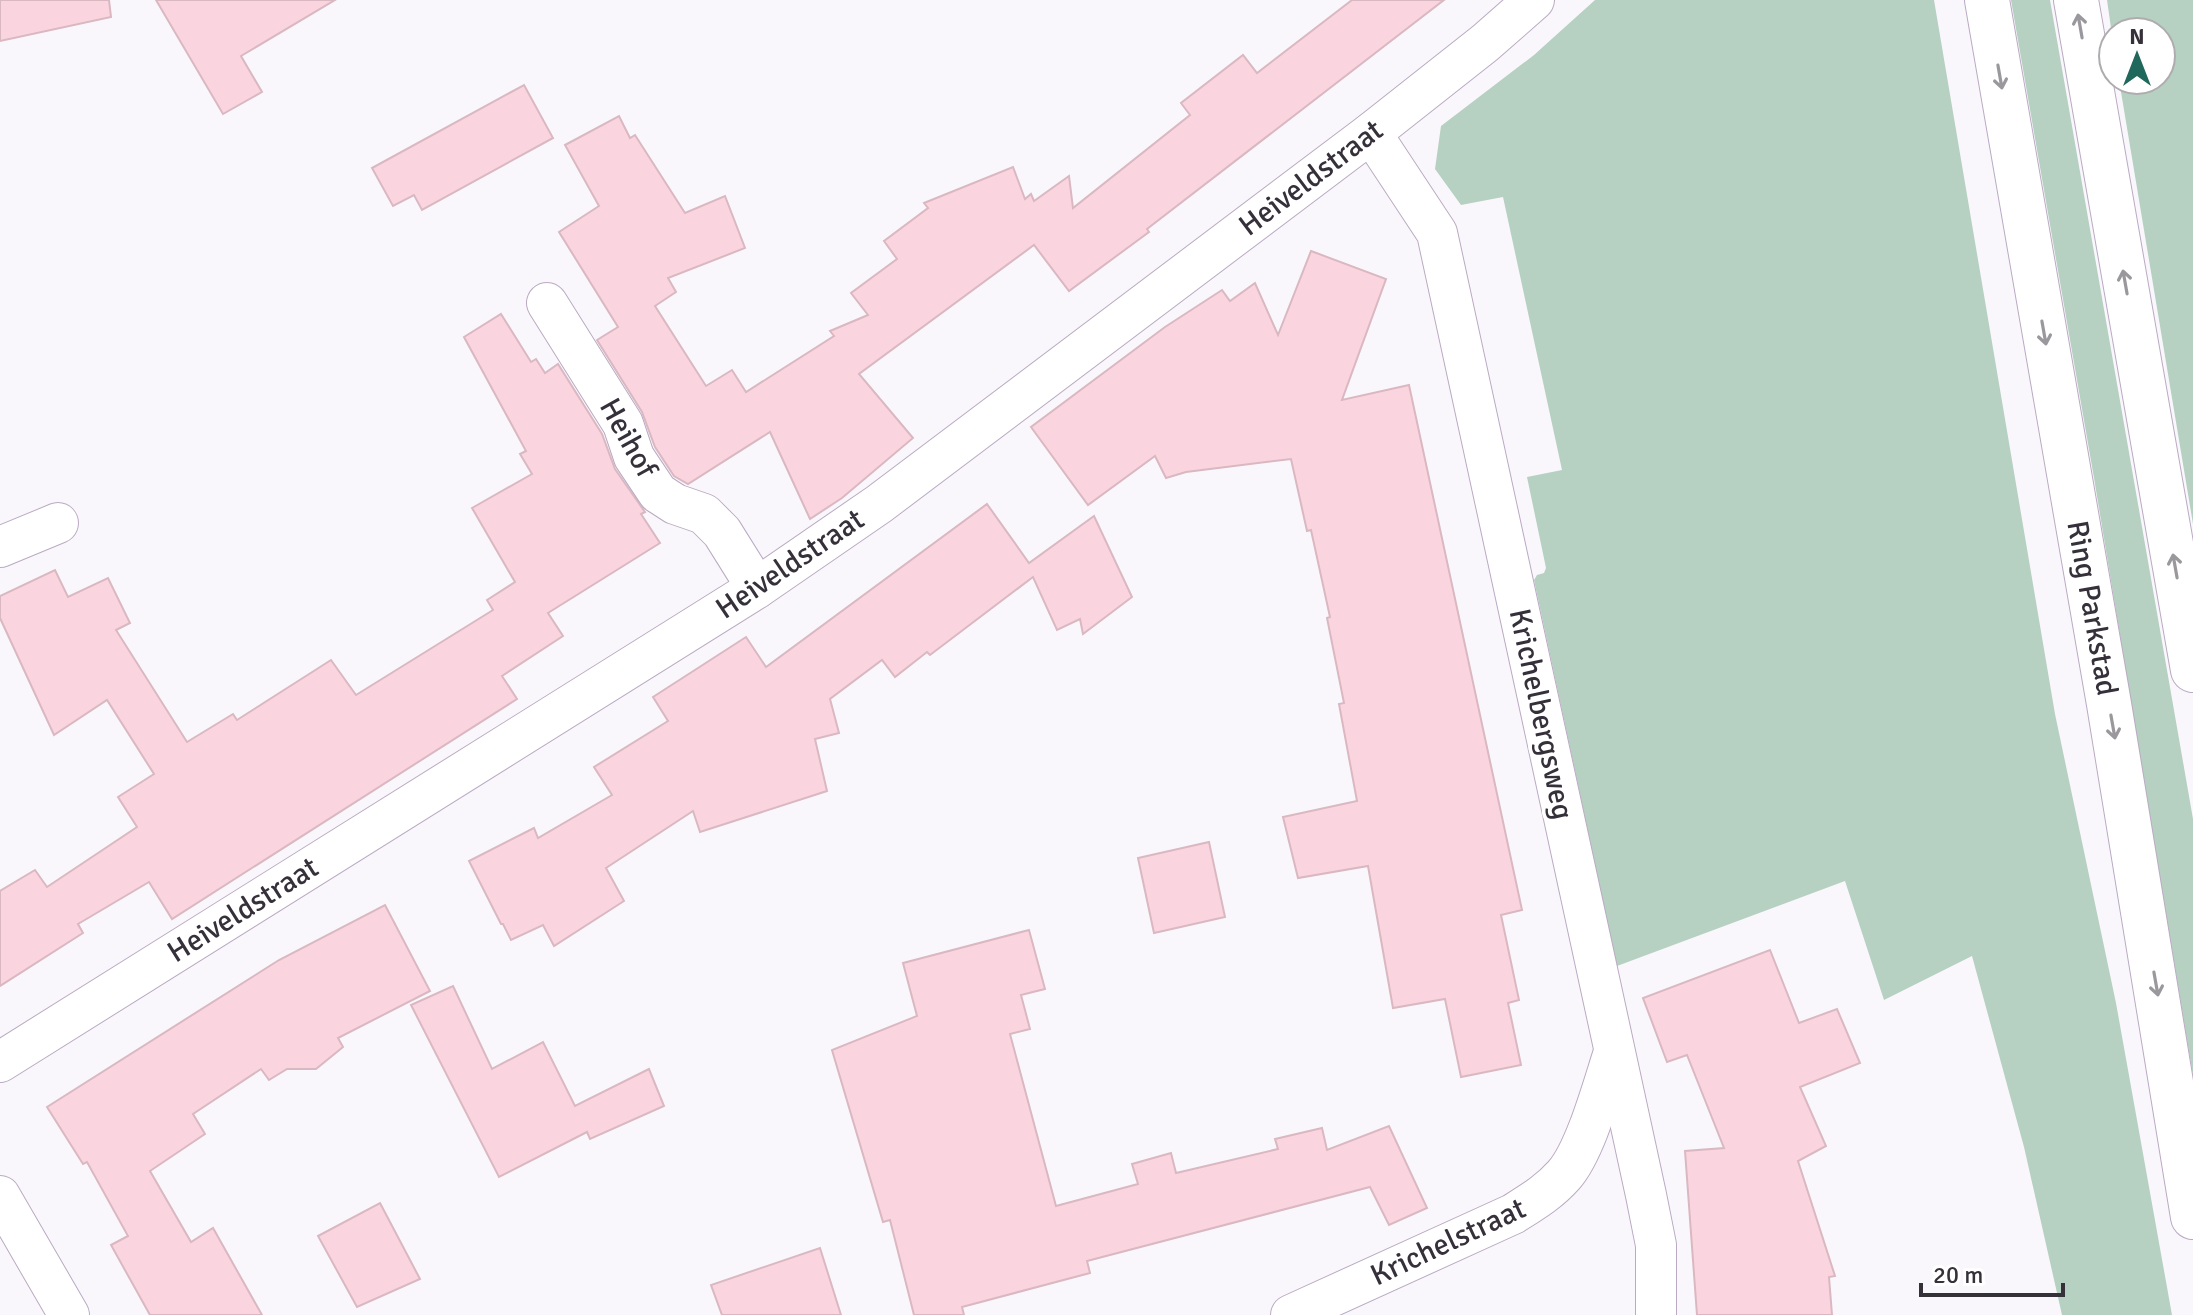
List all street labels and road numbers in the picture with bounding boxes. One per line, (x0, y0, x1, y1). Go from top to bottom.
street label: Heiveldstraat (1232, 112, 1390, 244)
street label: Heihof (591, 392, 666, 486)
street label: Heiveldstraat (709, 501, 871, 627)
street label: Ring Parkstad (2058, 518, 2126, 698)
street label: Krichelbergsweg (1501, 605, 1581, 823)
street label: Heiveldstraat (161, 849, 325, 971)
street label: Krichelstraat (1365, 1190, 1531, 1294)

